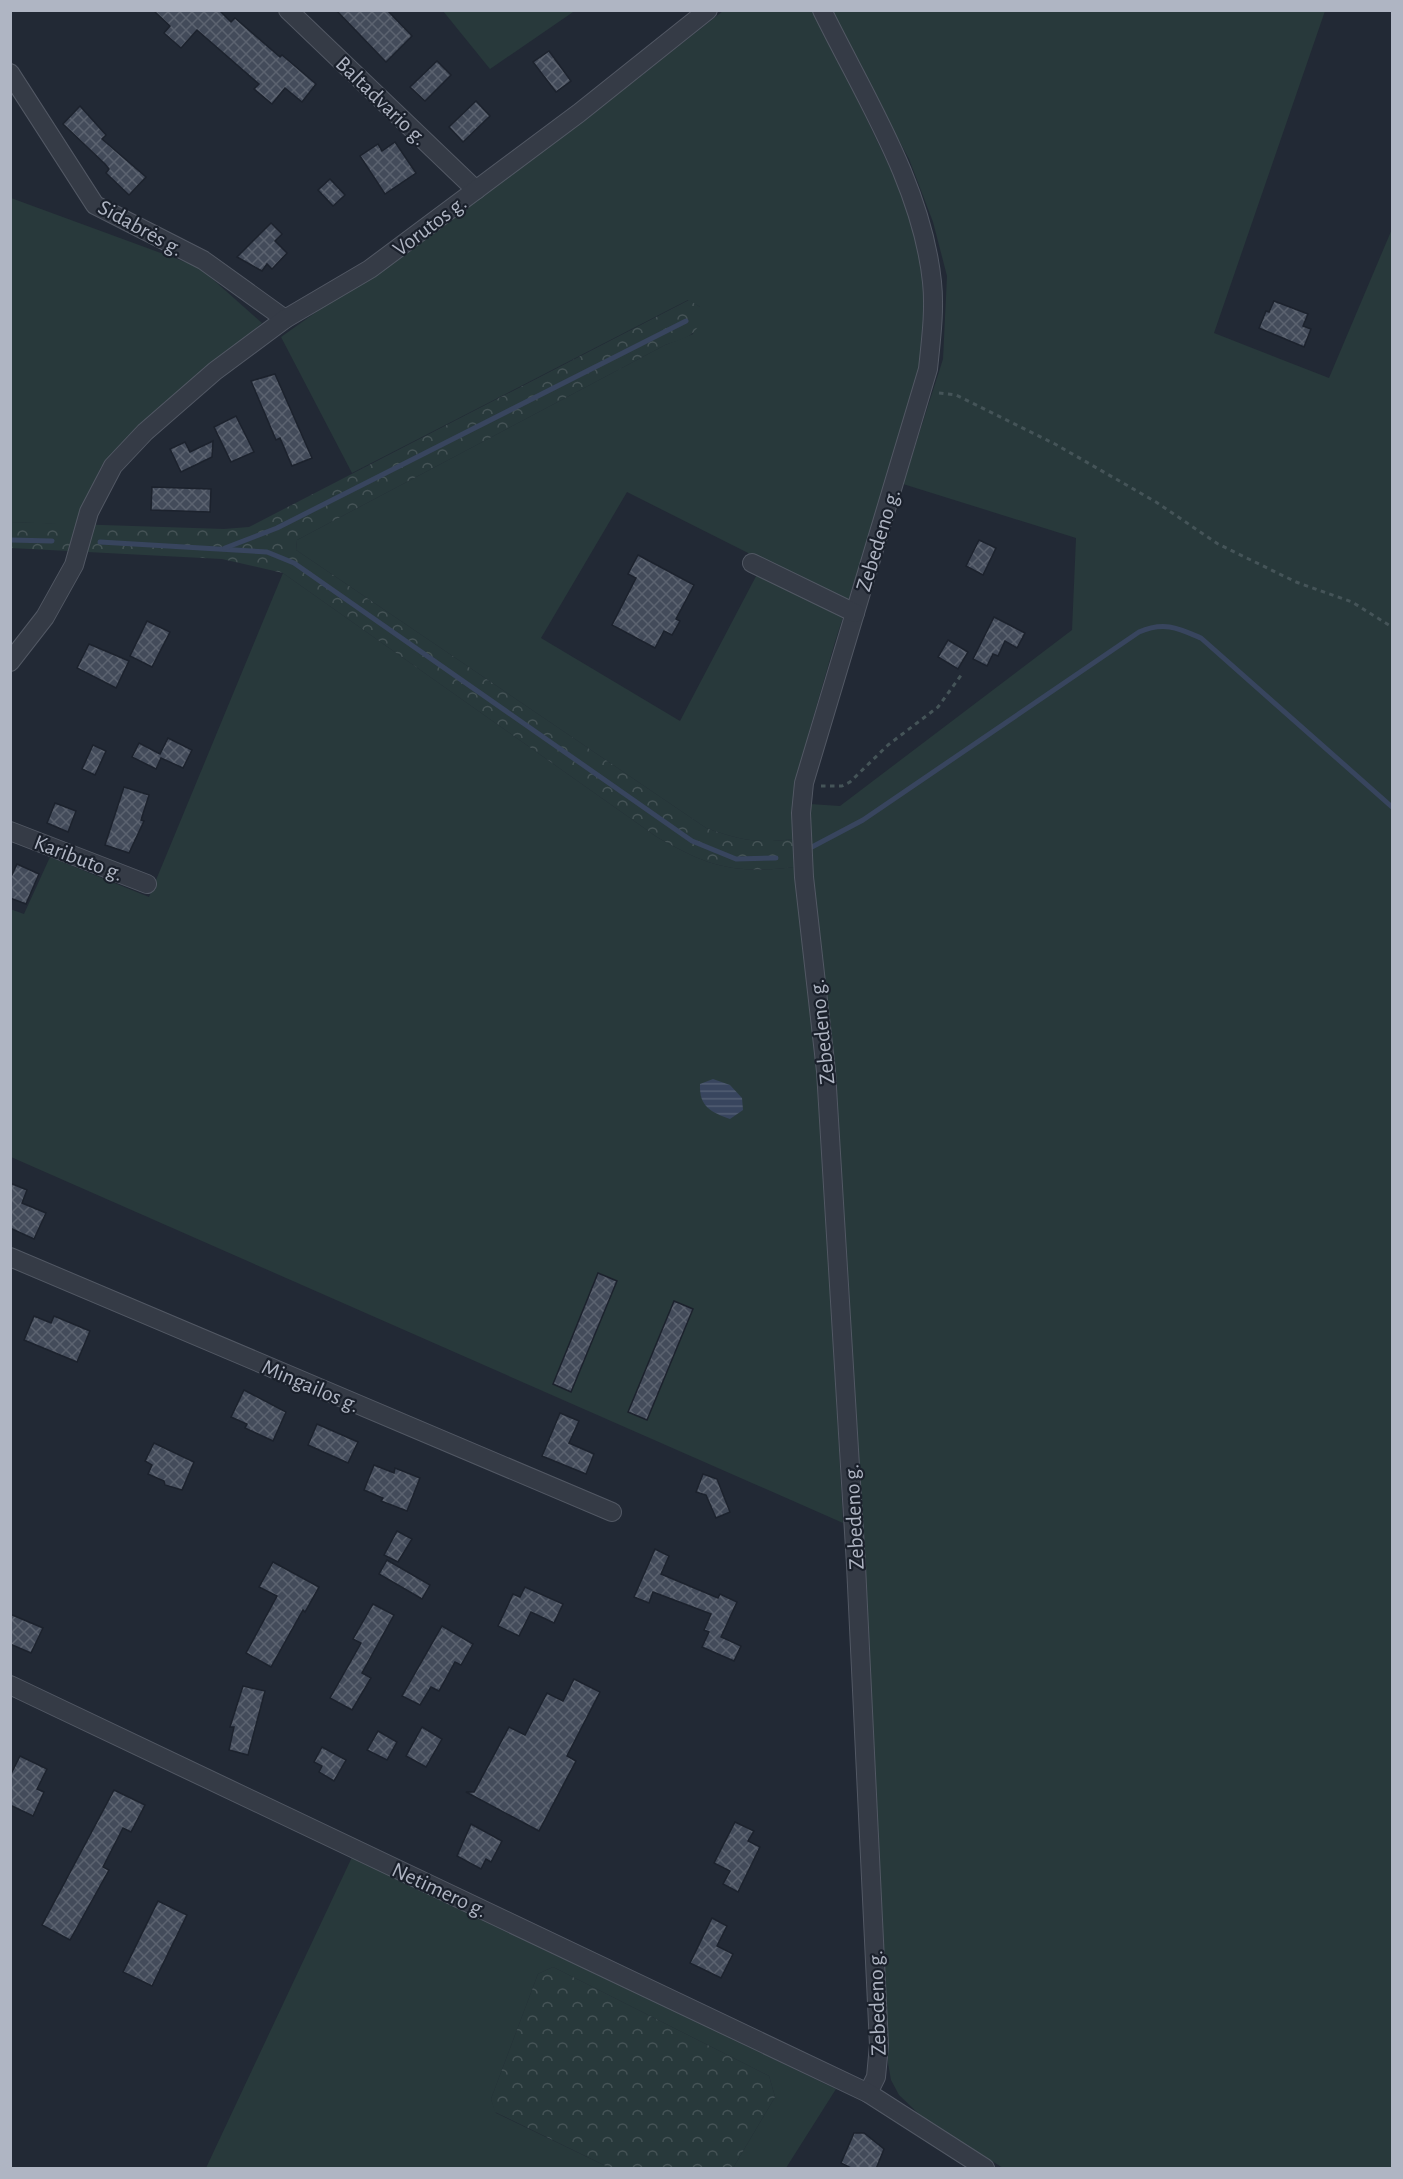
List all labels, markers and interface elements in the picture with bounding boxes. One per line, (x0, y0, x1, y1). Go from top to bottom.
street label: Baltadvario g. (331, 52, 431, 149)
street label: Vorutos g. (389, 191, 470, 260)
street label: Sidabrės g. (94, 196, 187, 260)
street label: Zebedeno g. (852, 487, 904, 594)
street label: Kaributo g. (31, 831, 126, 885)
street label: Zebedeno g. (806, 978, 838, 1086)
street label: Mingailos g. (259, 1356, 363, 1416)
street label: Zebedeno g. (840, 1464, 868, 1570)
street label: Netimero g. (389, 1858, 490, 1921)
street label: Zebedeno g. (864, 1950, 890, 2056)

